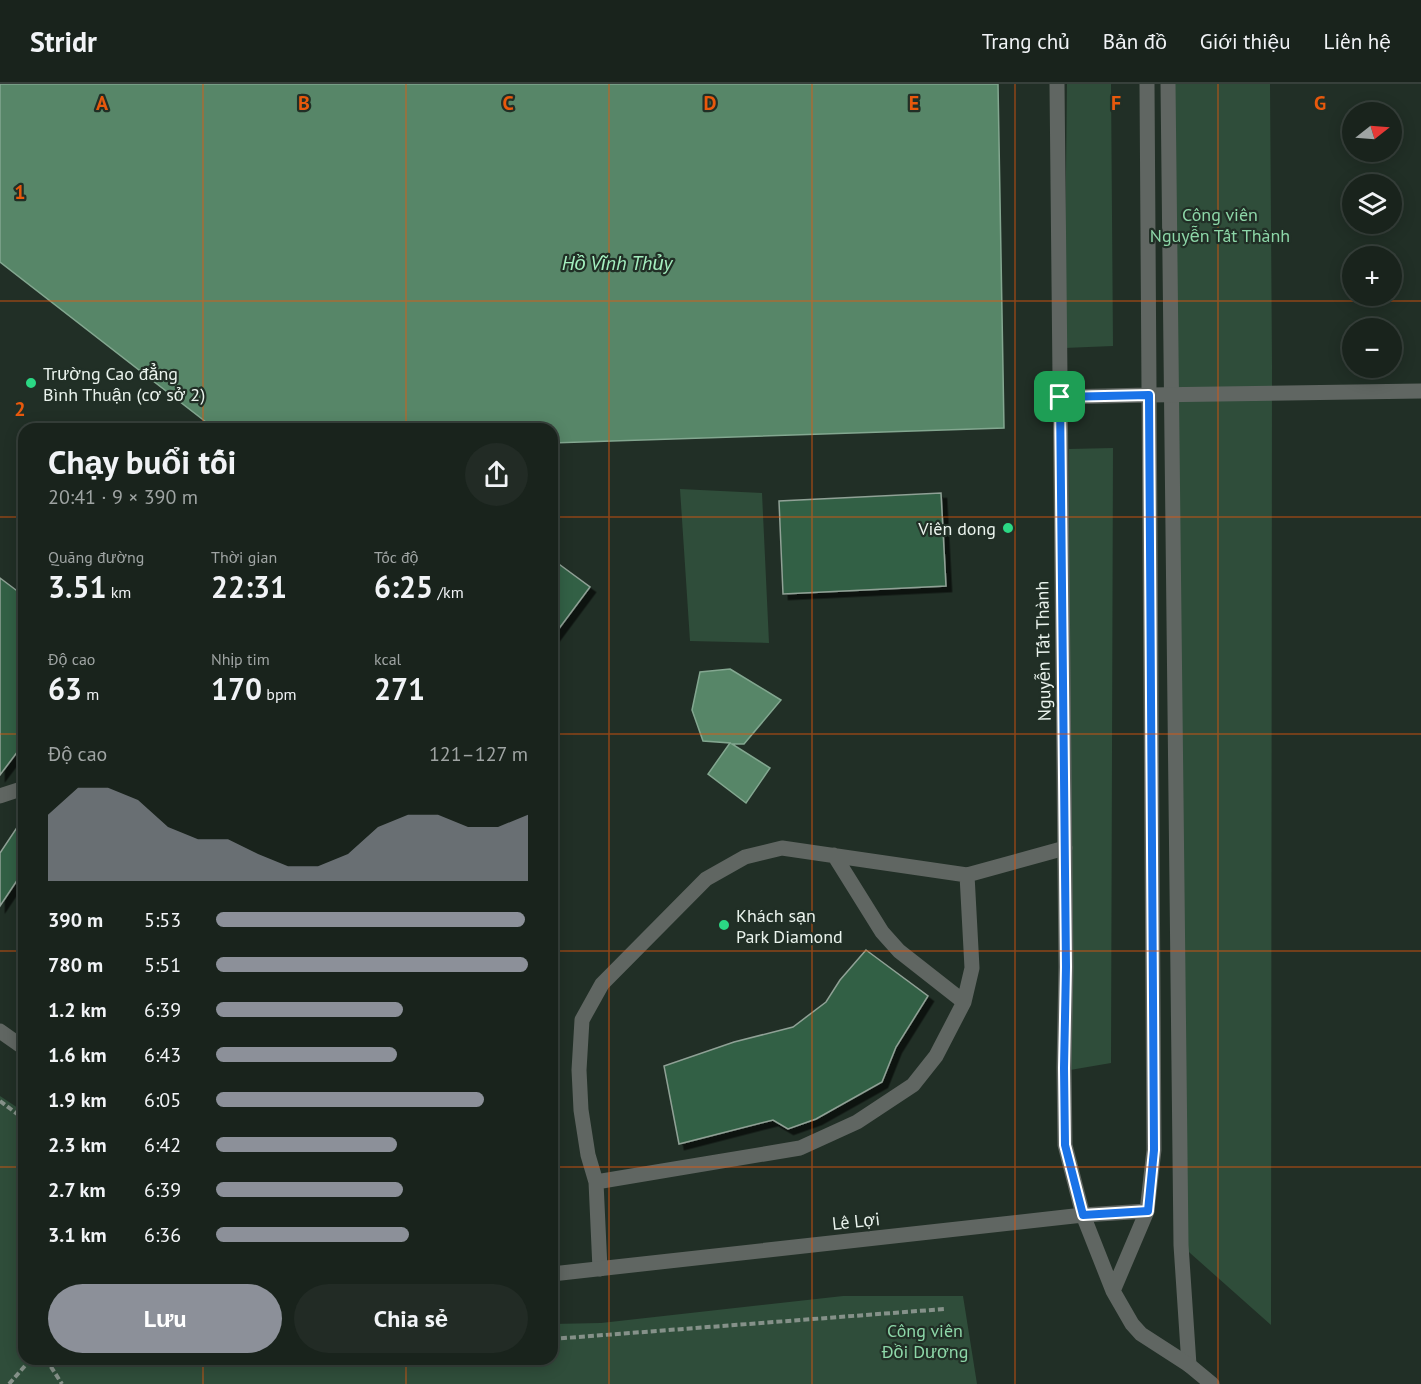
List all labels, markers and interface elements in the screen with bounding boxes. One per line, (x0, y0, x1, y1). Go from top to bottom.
text: Stridr (30, 23, 97, 60)
text: Trang chủ (982, 28, 1070, 55)
text: Bản đồ (1103, 28, 1167, 55)
text: Giới thiệu (1200, 28, 1291, 55)
text: Liên hệ (1324, 28, 1391, 55)
text: A (96, 90, 109, 116)
text: B (298, 90, 310, 116)
text: C (502, 90, 514, 116)
text: D (704, 90, 717, 116)
text: E (909, 90, 919, 116)
text: F (1111, 90, 1121, 116)
text: G (1314, 90, 1326, 116)
north arrow (1342, 102, 1402, 162)
map controls (1342, 102, 1402, 378)
button: layers (1342, 174, 1402, 234)
text: 1 (14, 179, 26, 205)
park label: Công viên Nguyễn Tất Thành (1150, 203, 1290, 247)
button: + (1342, 246, 1402, 306)
water label: Hồ Vĩnh Thủy (562, 250, 674, 276)
button: − (1342, 318, 1402, 378)
place label: Trường Cao đẳng Bình Thuận (cơ sở 2) (43, 362, 205, 406)
pin (1034, 371, 1085, 422)
marker: Trường Cao đẳng Bình Thuận (cơ sở 2) (24, 376, 38, 390)
icon: arrive (1043, 380, 1076, 413)
text: 2 (14, 396, 26, 422)
text: Chạy buổi tối (48, 440, 237, 483)
button: share (465, 443, 528, 506)
text: 20:41 · 9 × 390 m (48, 484, 198, 510)
place label: Viên dong (917, 517, 996, 540)
marker: Viên dong (1001, 521, 1015, 535)
text: Quãng đường (48, 547, 144, 567)
text: Thời gian (211, 547, 277, 567)
text: Tốc độ (374, 547, 418, 567)
text: 3.51 (48, 567, 106, 606)
text: 22:31 (211, 567, 287, 606)
text: 6:25 (374, 567, 433, 606)
street label: Nguyễn Tất Thành (1030, 581, 1056, 721)
text: km (106, 582, 131, 602)
text: /km (433, 582, 464, 602)
text: Độ cao (48, 649, 95, 669)
text: Nhịp tim (211, 649, 270, 669)
text: kcal (374, 649, 401, 669)
text: 63 (48, 669, 82, 708)
text: 170 (211, 669, 262, 708)
text: 271 (374, 669, 425, 708)
text: m (82, 684, 99, 704)
text: bpm (262, 684, 297, 704)
text: Độ cao (48, 741, 107, 767)
text: 121–127 m (429, 741, 528, 767)
place label: Khách sạn Park Diamond (736, 904, 843, 948)
text: 390 m (48, 907, 103, 933)
text: 5:53 (144, 907, 181, 933)
marker: Khách sạn Park Diamond (717, 918, 731, 932)
text: 780 m (48, 952, 103, 978)
text: 5:51 (144, 952, 181, 978)
text: 1.2 km (48, 997, 107, 1023)
text: 6:39 (144, 997, 181, 1023)
text: 1.6 km (48, 1042, 107, 1068)
text: 6:43 (144, 1042, 181, 1068)
text: 1.9 km (48, 1087, 107, 1113)
text: 6:05 (144, 1087, 181, 1113)
text: 2.3 km (48, 1132, 107, 1158)
text: 6:42 (144, 1132, 181, 1158)
text: 2.7 km (48, 1177, 106, 1203)
text: 6:39 (144, 1177, 181, 1203)
street label: Lê Lợi (831, 1207, 881, 1235)
text: 3.1 km (48, 1222, 107, 1248)
text: 6:36 (144, 1222, 181, 1248)
button: Lưu (48, 1284, 282, 1353)
button: Chia sẻ (294, 1284, 528, 1353)
park label: Công viên Đồi Dương (881, 1319, 968, 1363)

